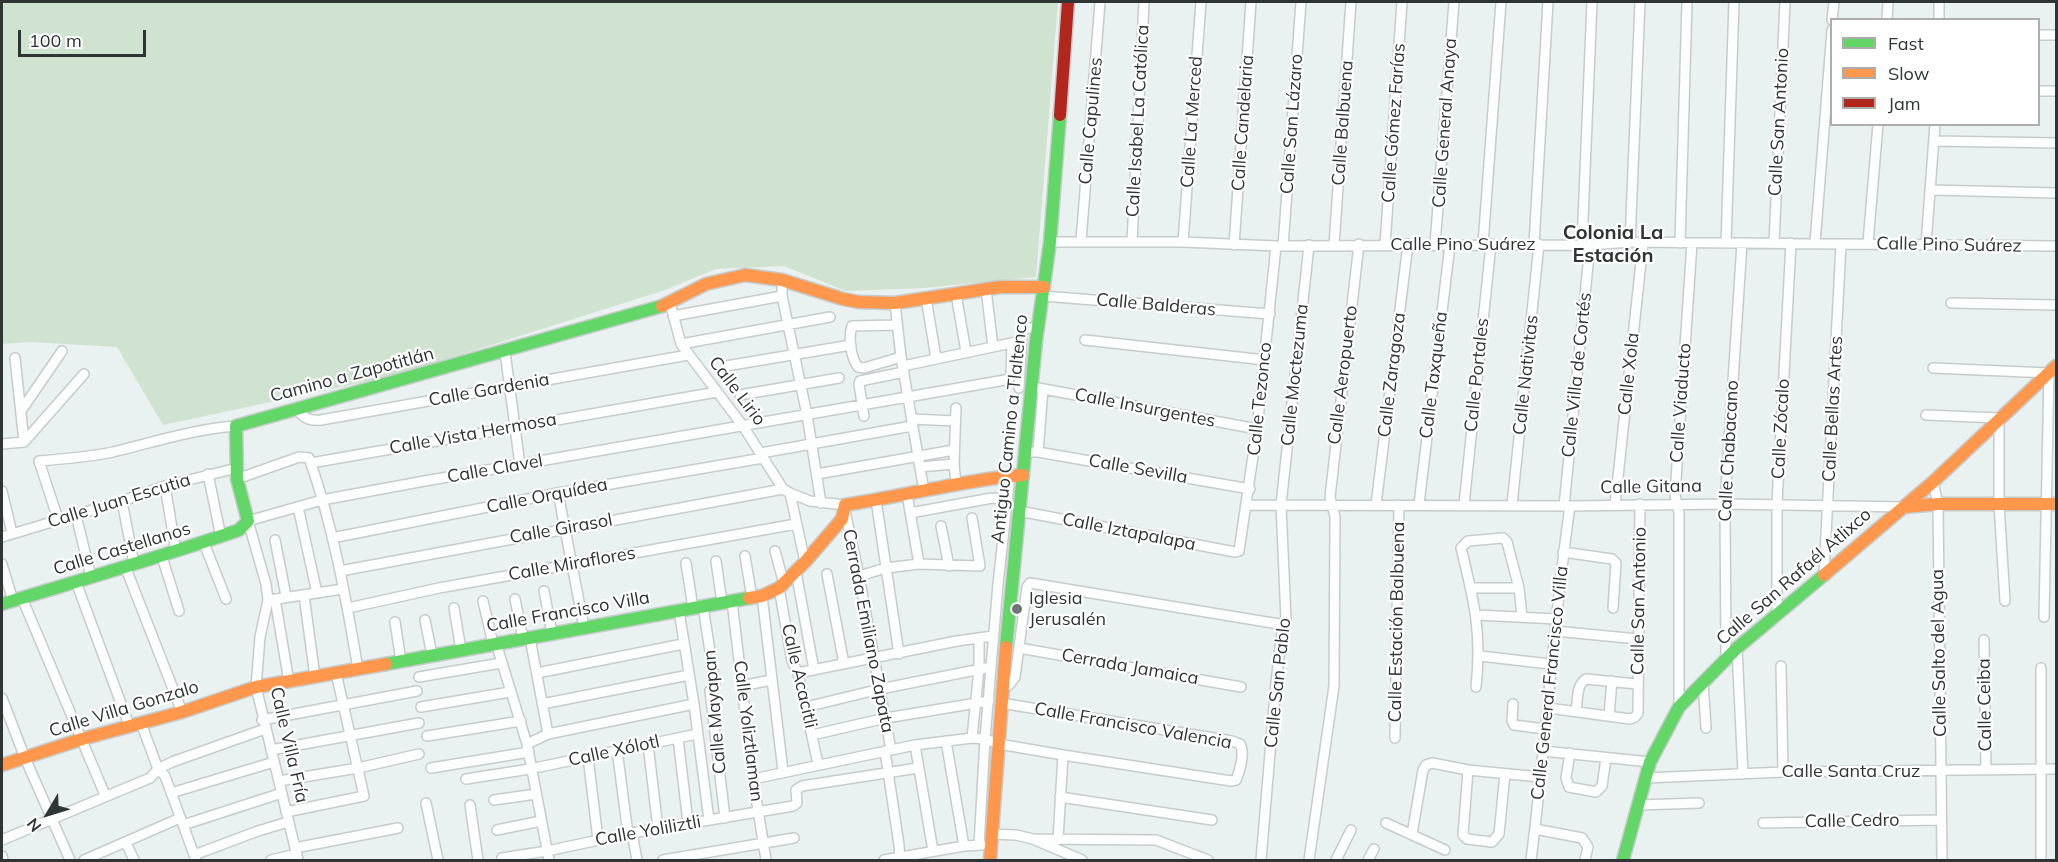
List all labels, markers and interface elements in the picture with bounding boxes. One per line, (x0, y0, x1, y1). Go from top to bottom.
scale bar (21, 18, 148, 56)
legend (1830, 18, 2040, 126)
street label: Calle Isabel La Católica (1122, 24, 1154, 218)
text: 100 m (29, 29, 82, 52)
text: Fast (1888, 32, 1924, 55)
street label: Calle General Anaya (1428, 37, 1462, 209)
street label: Calle Gómez Farías (1378, 42, 1410, 204)
street label: Calle San Antonio (1764, 47, 1794, 197)
street label: Calle San Lázaro (1276, 53, 1308, 195)
street label: Calle Candelaria (1227, 54, 1259, 192)
street label: Calle La Merced (1177, 55, 1207, 189)
street label: Calle Capulines (1075, 56, 1107, 186)
street label: Calle Balbuena (1328, 60, 1358, 186)
text: Slow (1888, 62, 1929, 85)
text: Jam (1888, 92, 1921, 115)
district label: Colonia La Estación (1563, 221, 1663, 268)
street label: Calle Pino Suárez (1876, 233, 2022, 257)
street label: Calle Pino Suárez (1390, 234, 1536, 256)
street label: Calle Balderas (1095, 289, 1217, 321)
street label: Calle Villa de Cortés (1558, 291, 1596, 459)
street label: Calle Moctezuma (1277, 303, 1313, 447)
street label: Calle Aeropuerto (1324, 304, 1362, 446)
street label: Calle Taxqueña (1415, 310, 1453, 440)
street label: Calle Zaragoza (1374, 311, 1410, 439)
street label: Antiguo Camino a Tlaltenco (987, 313, 1033, 545)
street label: Calle Nativitas (1509, 314, 1543, 436)
street label: Calle Portales (1460, 317, 1494, 433)
street label: Calle Xola (1614, 332, 1644, 416)
street label: Calle Bellas Artes (1818, 335, 1848, 483)
street label: Calle Tezonco (1243, 341, 1277, 457)
street label: Calle Viaducto (1666, 342, 1696, 464)
street label: Camino a Zapotitlán (268, 343, 436, 407)
street label: Calle Lirio (704, 352, 770, 430)
street label: Calle Gardenia (427, 369, 551, 411)
street label: Calle Zócalo (1768, 378, 1794, 480)
street label: Calle Chabacano (1715, 380, 1743, 522)
street label: Calle Insurgentes (1073, 384, 1217, 432)
street label: Calle Vista Hermosa (388, 409, 558, 459)
street label: Calle Clavel (446, 450, 544, 488)
street label: Calle Sevilla (1087, 450, 1189, 488)
street label: Calle Juan Escutia (45, 469, 193, 533)
street label: Calle Orquídea (485, 474, 609, 518)
street label: Calle Gitana (1600, 475, 1702, 499)
street label: Calle San Rafaél Atlixco (1712, 504, 1876, 650)
street label: Calle Iztapalapa (1061, 508, 1197, 556)
street label: Calle Girasol (508, 509, 614, 549)
street label: Calle Castellanos (51, 518, 193, 580)
street label: Calle Estación Balbuena (1384, 522, 1410, 722)
street label: Cerrada Emiliano Zapata (838, 527, 898, 735)
street label: Calle San Antonio (1627, 527, 1651, 675)
street label: Calle Miraflores (507, 542, 637, 586)
street label: Calle General Francisco Villa (1527, 565, 1573, 801)
street label: Calle Salto del Agua (1927, 569, 1951, 737)
street label: Calle Francisco Villa (485, 587, 651, 637)
place label: Iglesia Jerusalén (1029, 588, 1106, 630)
marker: Iglesia Jerusalén (1010, 602, 1024, 616)
street label: Calle San Pablo (1260, 617, 1296, 749)
street label: Calle Acacitli (776, 622, 822, 730)
street label: Cerrada Jamaica (1060, 644, 1200, 690)
street label: Calle Mayapan (699, 649, 731, 775)
street label: Calle Ceiba (1973, 658, 1997, 752)
street label: Calle Yoliztlaman (729, 659, 767, 803)
street label: Calle Villa Gonzalo (47, 676, 201, 742)
street label: Calle Villa Fría (265, 685, 313, 805)
street label: Calle Francisco Valencia (1032, 698, 1234, 754)
street label: Calle Xólotl (566, 731, 662, 771)
street label: Calle Santa Cruz (1782, 761, 1920, 783)
north arrow (18, 784, 78, 844)
street label: Calle Cedro (1804, 809, 1900, 833)
street label: Calle Yoliliztli (593, 811, 703, 851)
text: N (22, 814, 45, 836)

